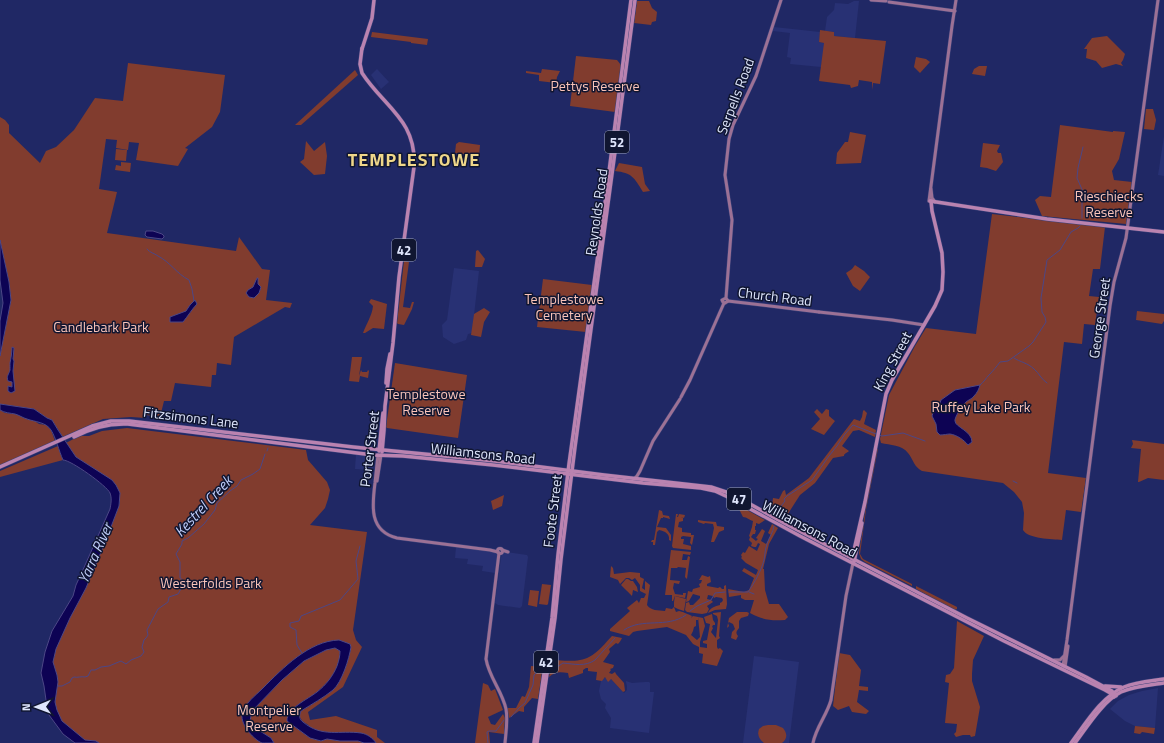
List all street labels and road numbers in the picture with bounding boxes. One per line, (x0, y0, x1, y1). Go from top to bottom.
street label: Serpells Road (711, 55, 759, 137)
road number: 52 (605, 131, 629, 153)
street label: Reynolds Road (580, 167, 612, 257)
road number: 42 (392, 239, 416, 261)
street label: George Street (1083, 276, 1115, 360)
street label: Church Road (737, 281, 813, 311)
street label: King Street (867, 327, 917, 395)
street label: Fitzsimons Lane (142, 401, 240, 433)
street label: Porter Street (354, 410, 384, 488)
street label: Williamsons Road (430, 437, 536, 469)
street label: Foote Street (537, 473, 567, 549)
road number: 47 (727, 488, 751, 510)
street label: Williamsons Road (759, 494, 861, 562)
road number: 42 (534, 651, 558, 673)

